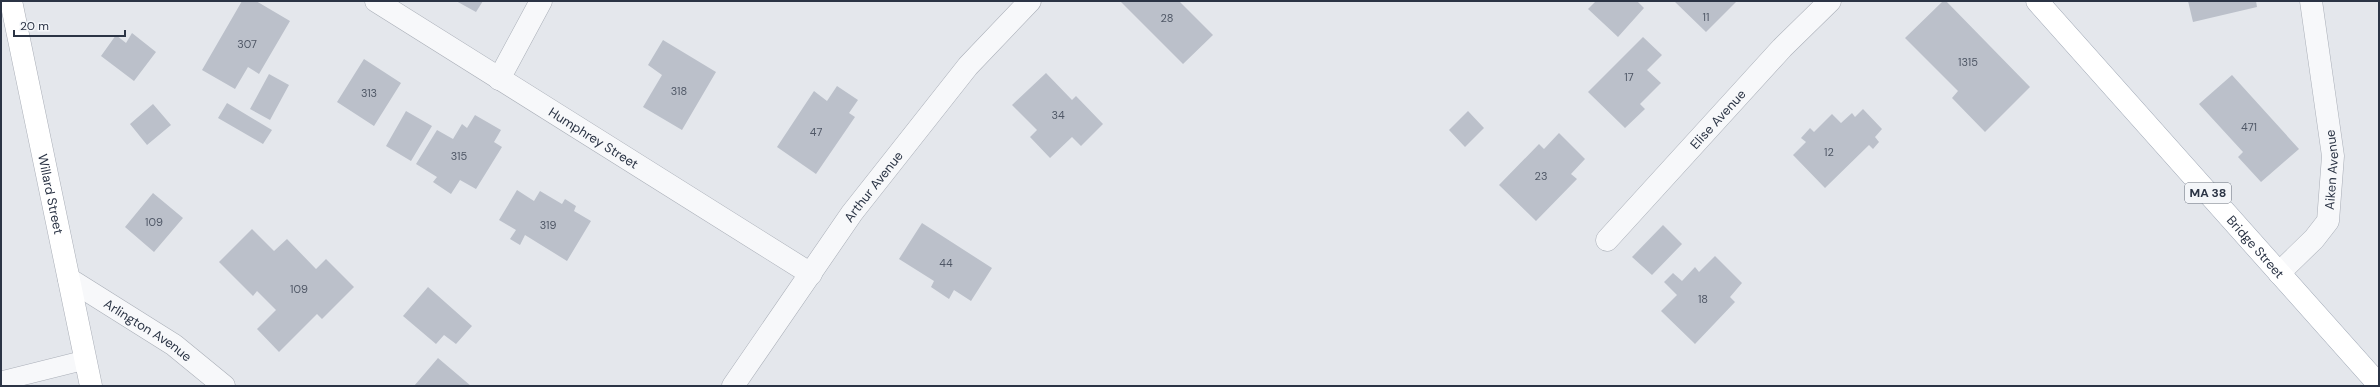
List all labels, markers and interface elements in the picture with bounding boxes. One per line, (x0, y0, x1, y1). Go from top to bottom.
house number: 11 (1703, 10, 1709, 24)
house number: 28 (1161, 11, 1173, 25)
scale bar (14, 12, 125, 38)
text: 20 m (20, 18, 49, 34)
house number: 307 (237, 37, 257, 51)
house number: 1315 (1958, 55, 1978, 69)
house number: 17 (1624, 70, 1634, 84)
house number: 318 (671, 84, 687, 98)
house number: 313 (361, 86, 377, 100)
street label: Elise Avenue (1686, 86, 1749, 153)
street label: Humphrey Street (545, 104, 641, 173)
house number: 34 (1051, 108, 1065, 122)
house number: 471 (2241, 120, 2257, 134)
house number: 47 (810, 125, 822, 139)
street label: Aiken Avenue (2321, 129, 2342, 211)
house number: 12 (1824, 145, 1834, 159)
street label: Arthur Avenue (840, 148, 907, 225)
house number: 315 (451, 149, 468, 163)
street label: Willard Street (34, 152, 67, 236)
house number: 23 (1535, 169, 1547, 183)
road number: MA 38 (2185, 183, 2231, 203)
street label: Bridge Street (2223, 212, 2288, 282)
house number: 109 (145, 215, 163, 229)
house number: 319 (540, 218, 556, 232)
house number: 44 (939, 256, 953, 270)
house number: 109 (290, 282, 308, 296)
house number: 18 (1698, 292, 1708, 306)
street label: Arlington Avenue (101, 295, 195, 365)

